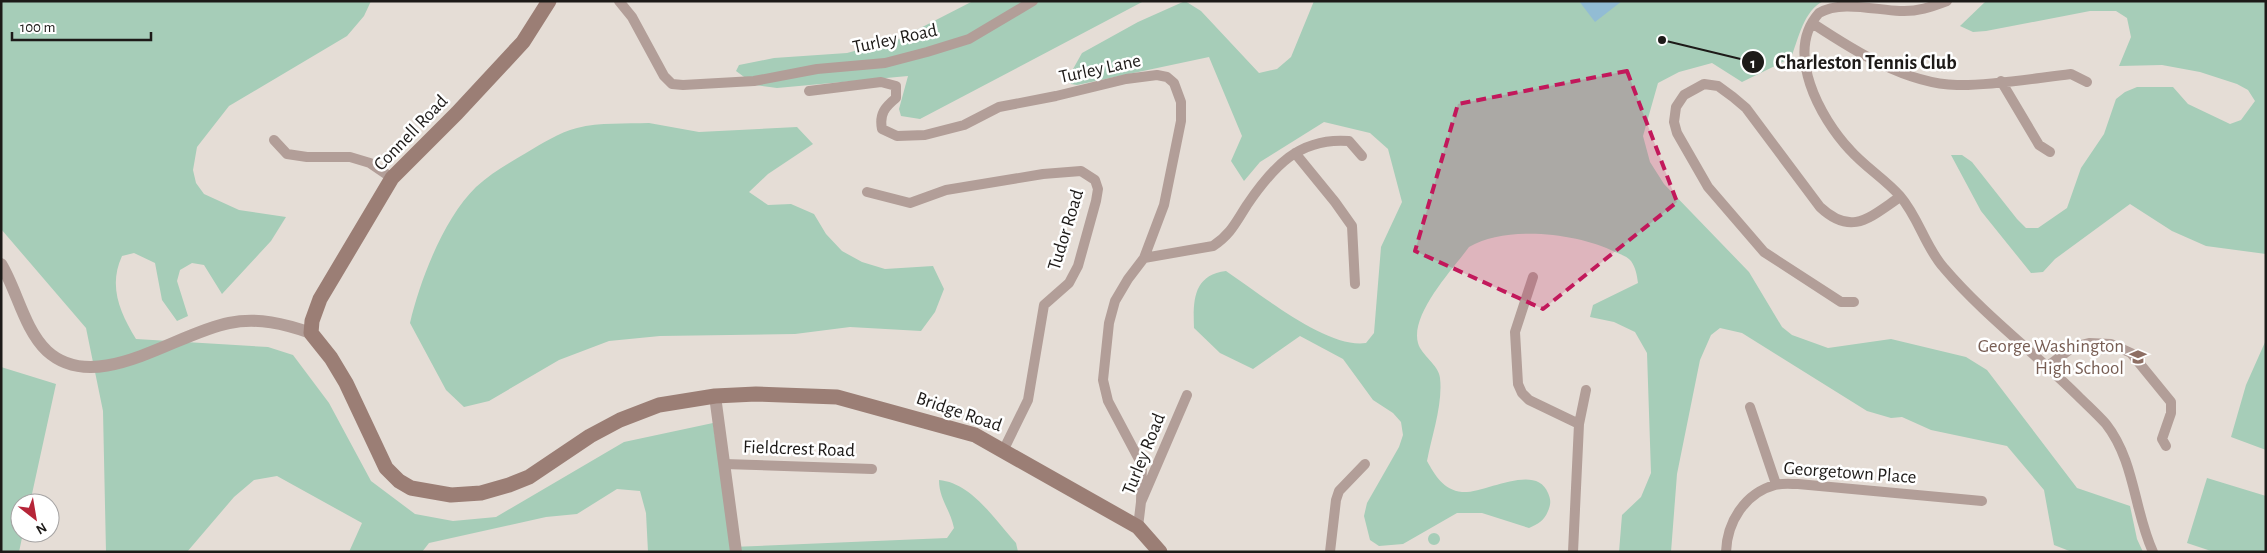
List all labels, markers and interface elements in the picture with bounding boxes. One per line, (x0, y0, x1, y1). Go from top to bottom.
scale bar (12, 10, 151, 42)
text: 100 m (20, 20, 55, 35)
street label: Turley Road (851, 21, 939, 57)
callout: Charleston Tennis Club (1740, 45, 1967, 80)
street label: Turley Lane (1057, 51, 1143, 87)
text: Charleston Tennis Club (1775, 53, 1957, 73)
text: 1 (1750, 56, 1756, 71)
street label: Connell Road (370, 91, 452, 175)
street label: Tudor Road (1045, 187, 1087, 273)
place label: George Washington High School (1978, 337, 2124, 378)
school or university icon: George Washington High School (2128, 347, 2148, 367)
street label: Bridge Road (914, 388, 1005, 436)
street label: Turley Road (1119, 410, 1169, 497)
street label: Fieldcrest Road (743, 438, 856, 460)
street label: Georgetown Place (1783, 459, 1917, 487)
north arrow (10, 493, 60, 543)
text: N (33, 520, 49, 537)

